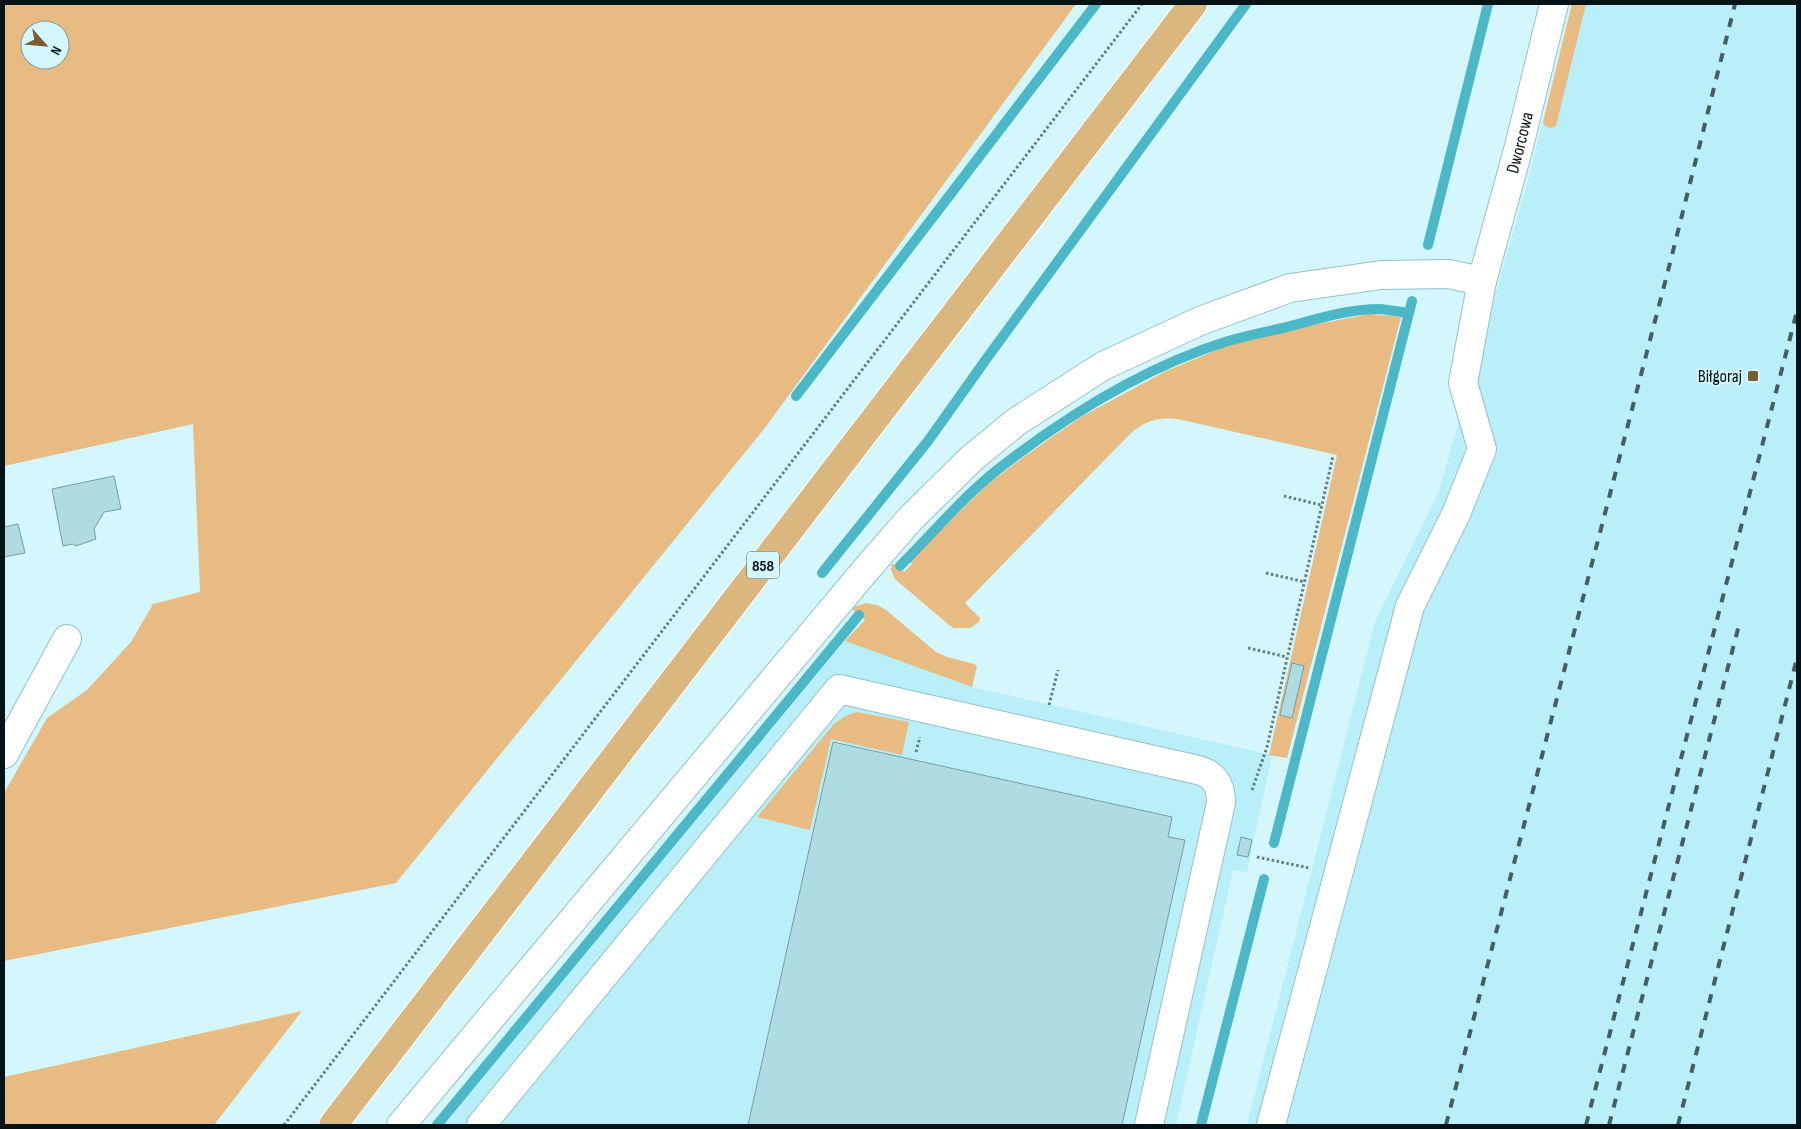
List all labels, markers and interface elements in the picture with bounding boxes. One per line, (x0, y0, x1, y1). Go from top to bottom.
north arrow (20, 20, 70, 70)
text: N (47, 43, 65, 58)
street label: Dworcowa (1502, 110, 1538, 176)
place label: Biłgoraj (1698, 366, 1742, 387)
marker: Biłgoraj (1746, 369, 1760, 383)
road number: 858 (747, 552, 779, 578)

